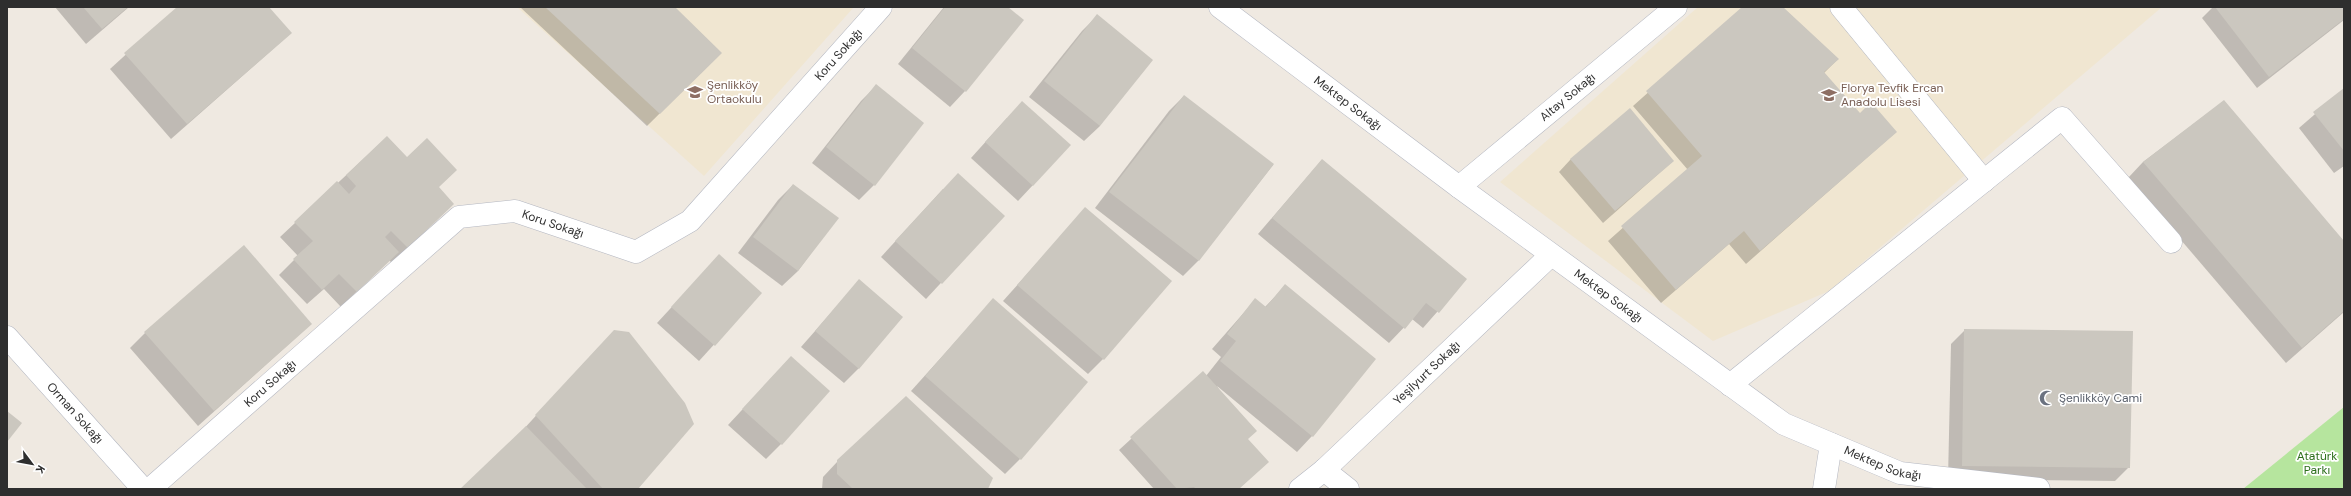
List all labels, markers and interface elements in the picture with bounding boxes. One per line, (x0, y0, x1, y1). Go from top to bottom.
street label: Koru Sokağı (811, 25, 866, 84)
street label: Altay Sokağı (1536, 69, 1599, 125)
street label: Mektep Sokağı (1311, 72, 1385, 134)
place label: Şenlikköy Ortaokulu (707, 77, 762, 107)
place label: Florya Tevfik Ercan Anadolu Lisesi (1841, 80, 1944, 110)
school or university icon: Şenlikköy Ortaokulu (686, 83, 704, 101)
school or university icon: Florya Tevfik Ercan Anadolu Lisesi (1820, 86, 1838, 104)
street label: Koru Sokağı (520, 206, 586, 242)
street label: Mektep Sokağı (1571, 266, 1646, 326)
street label: Yeşilyurt Sokağı (1390, 337, 1463, 408)
street label: Koru Sokağı (241, 356, 300, 411)
street label: Orman Sokağı (43, 379, 107, 447)
mosque icon: Şenlikköy Cami (2038, 389, 2056, 407)
place label: Şenlikköy Cami (2059, 390, 2142, 406)
street label: Mektep Sokağı (1842, 442, 1922, 483)
north arrow (12, 444, 52, 484)
park label: Atatürk Parkı (2297, 448, 2337, 478)
text: K (33, 463, 48, 476)

